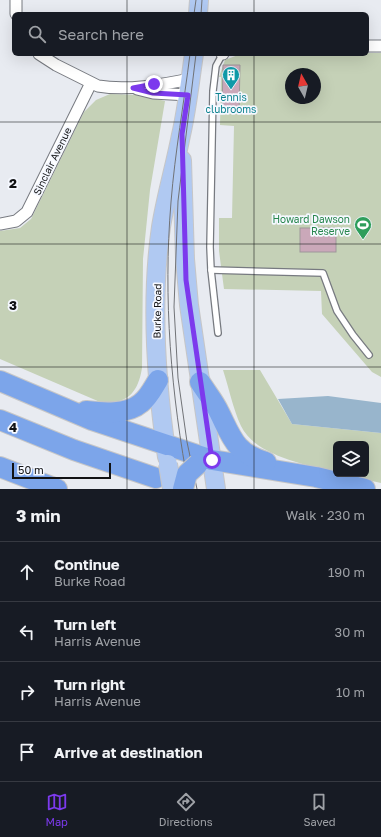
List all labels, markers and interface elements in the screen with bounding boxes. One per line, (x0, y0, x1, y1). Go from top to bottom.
search box (12, 12, 369, 56)
icon: search (26, 23, 48, 45)
text: Search here (58, 25, 144, 43)
building icon: Tennis clubrooms (221, 65, 241, 90)
north arrow (285, 68, 321, 104)
route end (145, 75, 163, 93)
place label: Tennis clubrooms (206, 91, 256, 115)
street label: Sinclair Avenue (30, 125, 74, 197)
text: 2 (9, 175, 17, 191)
place label: Howard Dawson Reserve (272, 213, 350, 237)
sports icon: Howard Dawson Reserve (353, 215, 373, 240)
street label: Burke Road (151, 283, 163, 339)
text: 3 (9, 297, 17, 313)
text: 4 (9, 419, 17, 435)
map controls (333, 441, 369, 477)
button: layers (333, 441, 369, 477)
route start (203, 451, 221, 469)
scale bar (12, 461, 111, 480)
text: 50 m (18, 463, 44, 476)
text: 3 min (16, 505, 60, 526)
text: Walk · 230 m (286, 507, 365, 523)
text: Continue (54, 555, 120, 573)
icon: ahead (16, 561, 38, 583)
text: 190 m (328, 564, 365, 580)
text: Burke Road (54, 573, 125, 589)
text: Turn left (54, 615, 116, 633)
icon: left (16, 621, 38, 643)
text: 30 m (335, 624, 365, 640)
text: Harris Avenue (54, 633, 141, 649)
text: Turn right (54, 675, 125, 693)
icon: right (16, 681, 38, 703)
text: 10 m (336, 684, 365, 700)
text: Harris Avenue (54, 693, 141, 709)
icon: arrive (16, 741, 38, 763)
text: Arrive at destination (54, 743, 203, 761)
tab: Map (45, 791, 68, 828)
tab: Directions (159, 791, 213, 828)
tab: Saved (303, 791, 336, 828)

